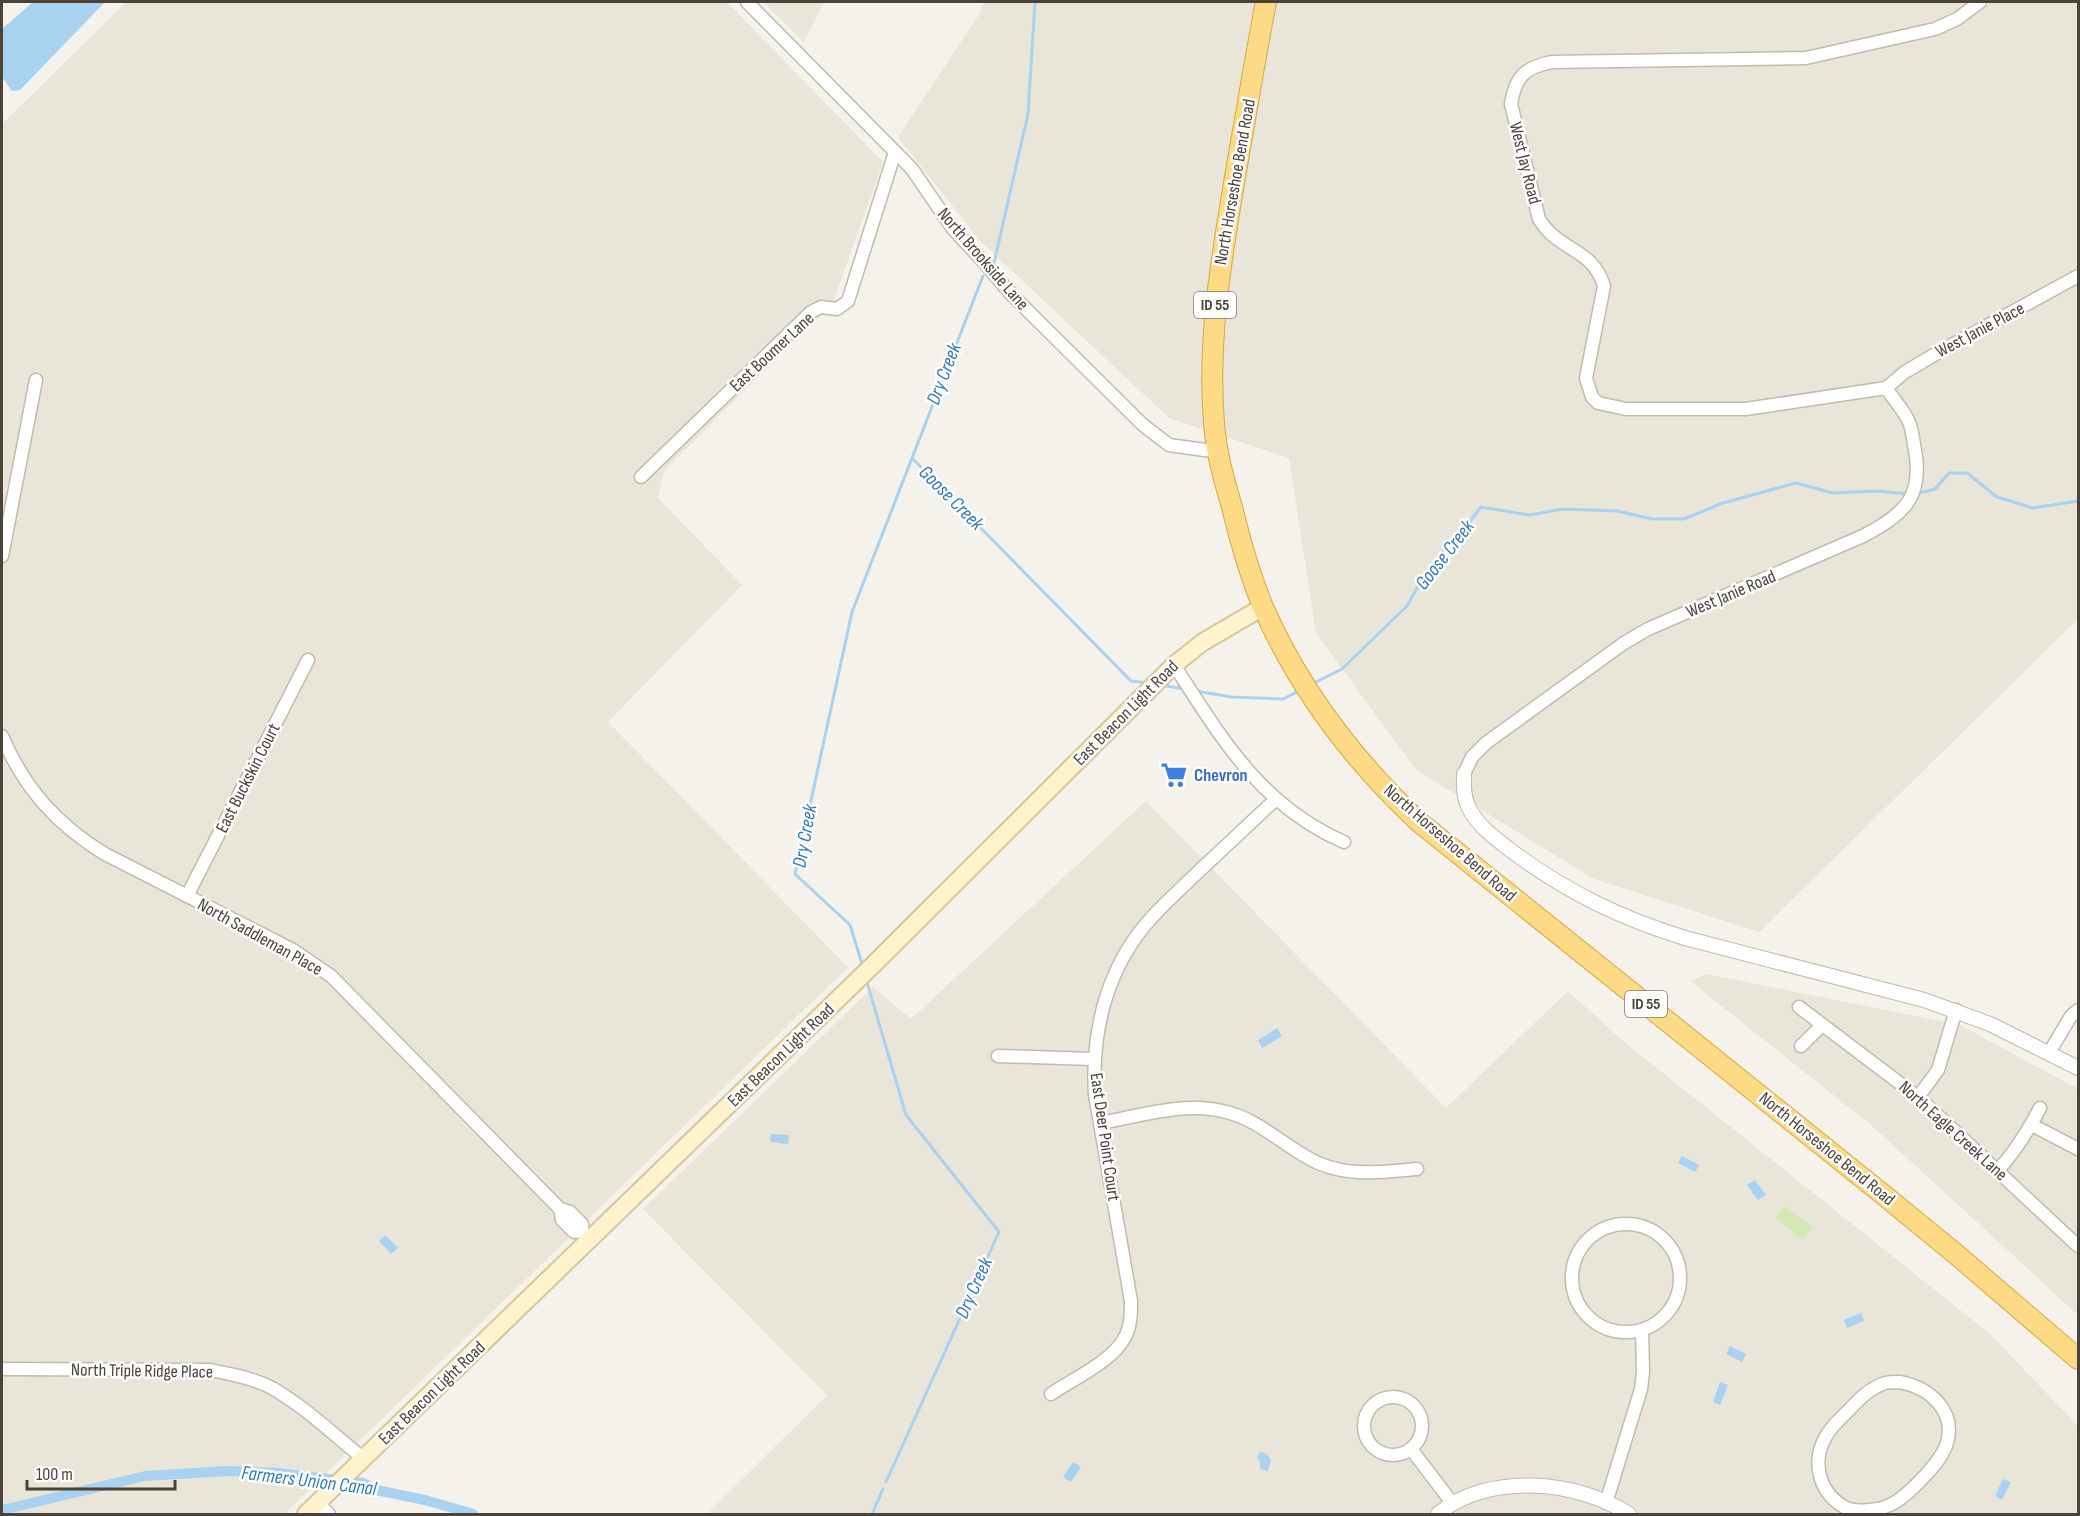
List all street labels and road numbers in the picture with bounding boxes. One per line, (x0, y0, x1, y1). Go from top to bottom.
street label: North Horseshoe Bend Road (1210, 97, 1260, 267)
street label: West Jay Road (1505, 120, 1545, 206)
street label: North Brookside Lane (933, 204, 1033, 314)
road number: ID 55 (1194, 292, 1236, 318)
street label: West Janie Place (1932, 298, 2028, 362)
street label: East Boomer Lane (726, 308, 818, 396)
street label: West Janie Road (1683, 566, 1779, 622)
street label: East Beacon Light Road (1069, 656, 1183, 770)
street label: East Buckskin Court (211, 719, 285, 836)
street label: North Horseshoe Bend Road (1380, 780, 1520, 906)
street label: North Saddleman Place (194, 894, 326, 980)
road number: ID 55 (1625, 991, 1667, 1017)
street label: East Beacon Light Road (723, 999, 839, 1111)
street label: East Deer Point Court (1086, 1072, 1124, 1203)
street label: North Eagle Creek Lane (1894, 1077, 2012, 1185)
street label: North Horseshoe Bend Road (1755, 1088, 1899, 1210)
street label: East Beacon Light Road (374, 1337, 490, 1449)
street label: North Triple Ridge Place (71, 1359, 213, 1383)

